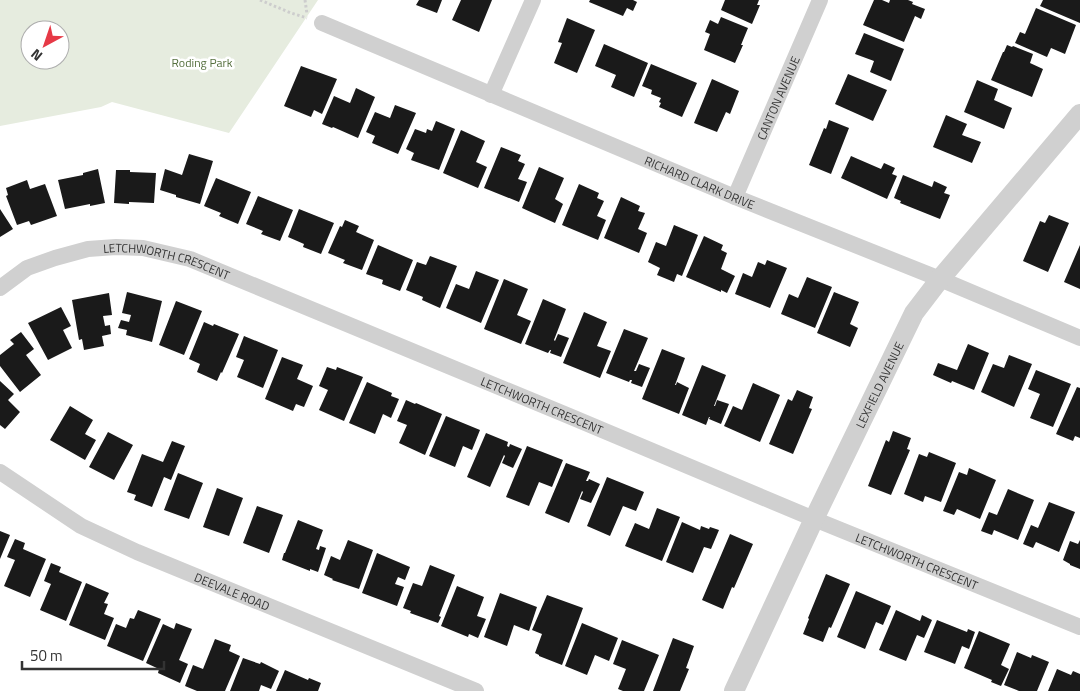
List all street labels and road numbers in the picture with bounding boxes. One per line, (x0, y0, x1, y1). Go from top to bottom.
street label: CANTON AVENUE (751, 53, 804, 143)
street label: RICHARD CLARK DRIVE (642, 151, 758, 214)
street label: LETCHWORTH CRESCENT (102, 237, 234, 284)
street label: LEXFIELD AVENUE (850, 338, 908, 431)
street label: LETCHWORTH CRESCENT (478, 371, 607, 439)
street label: LETCHWORTH CRESCENT (853, 527, 982, 594)
street label: DEEVALE ROAD (192, 567, 273, 615)

